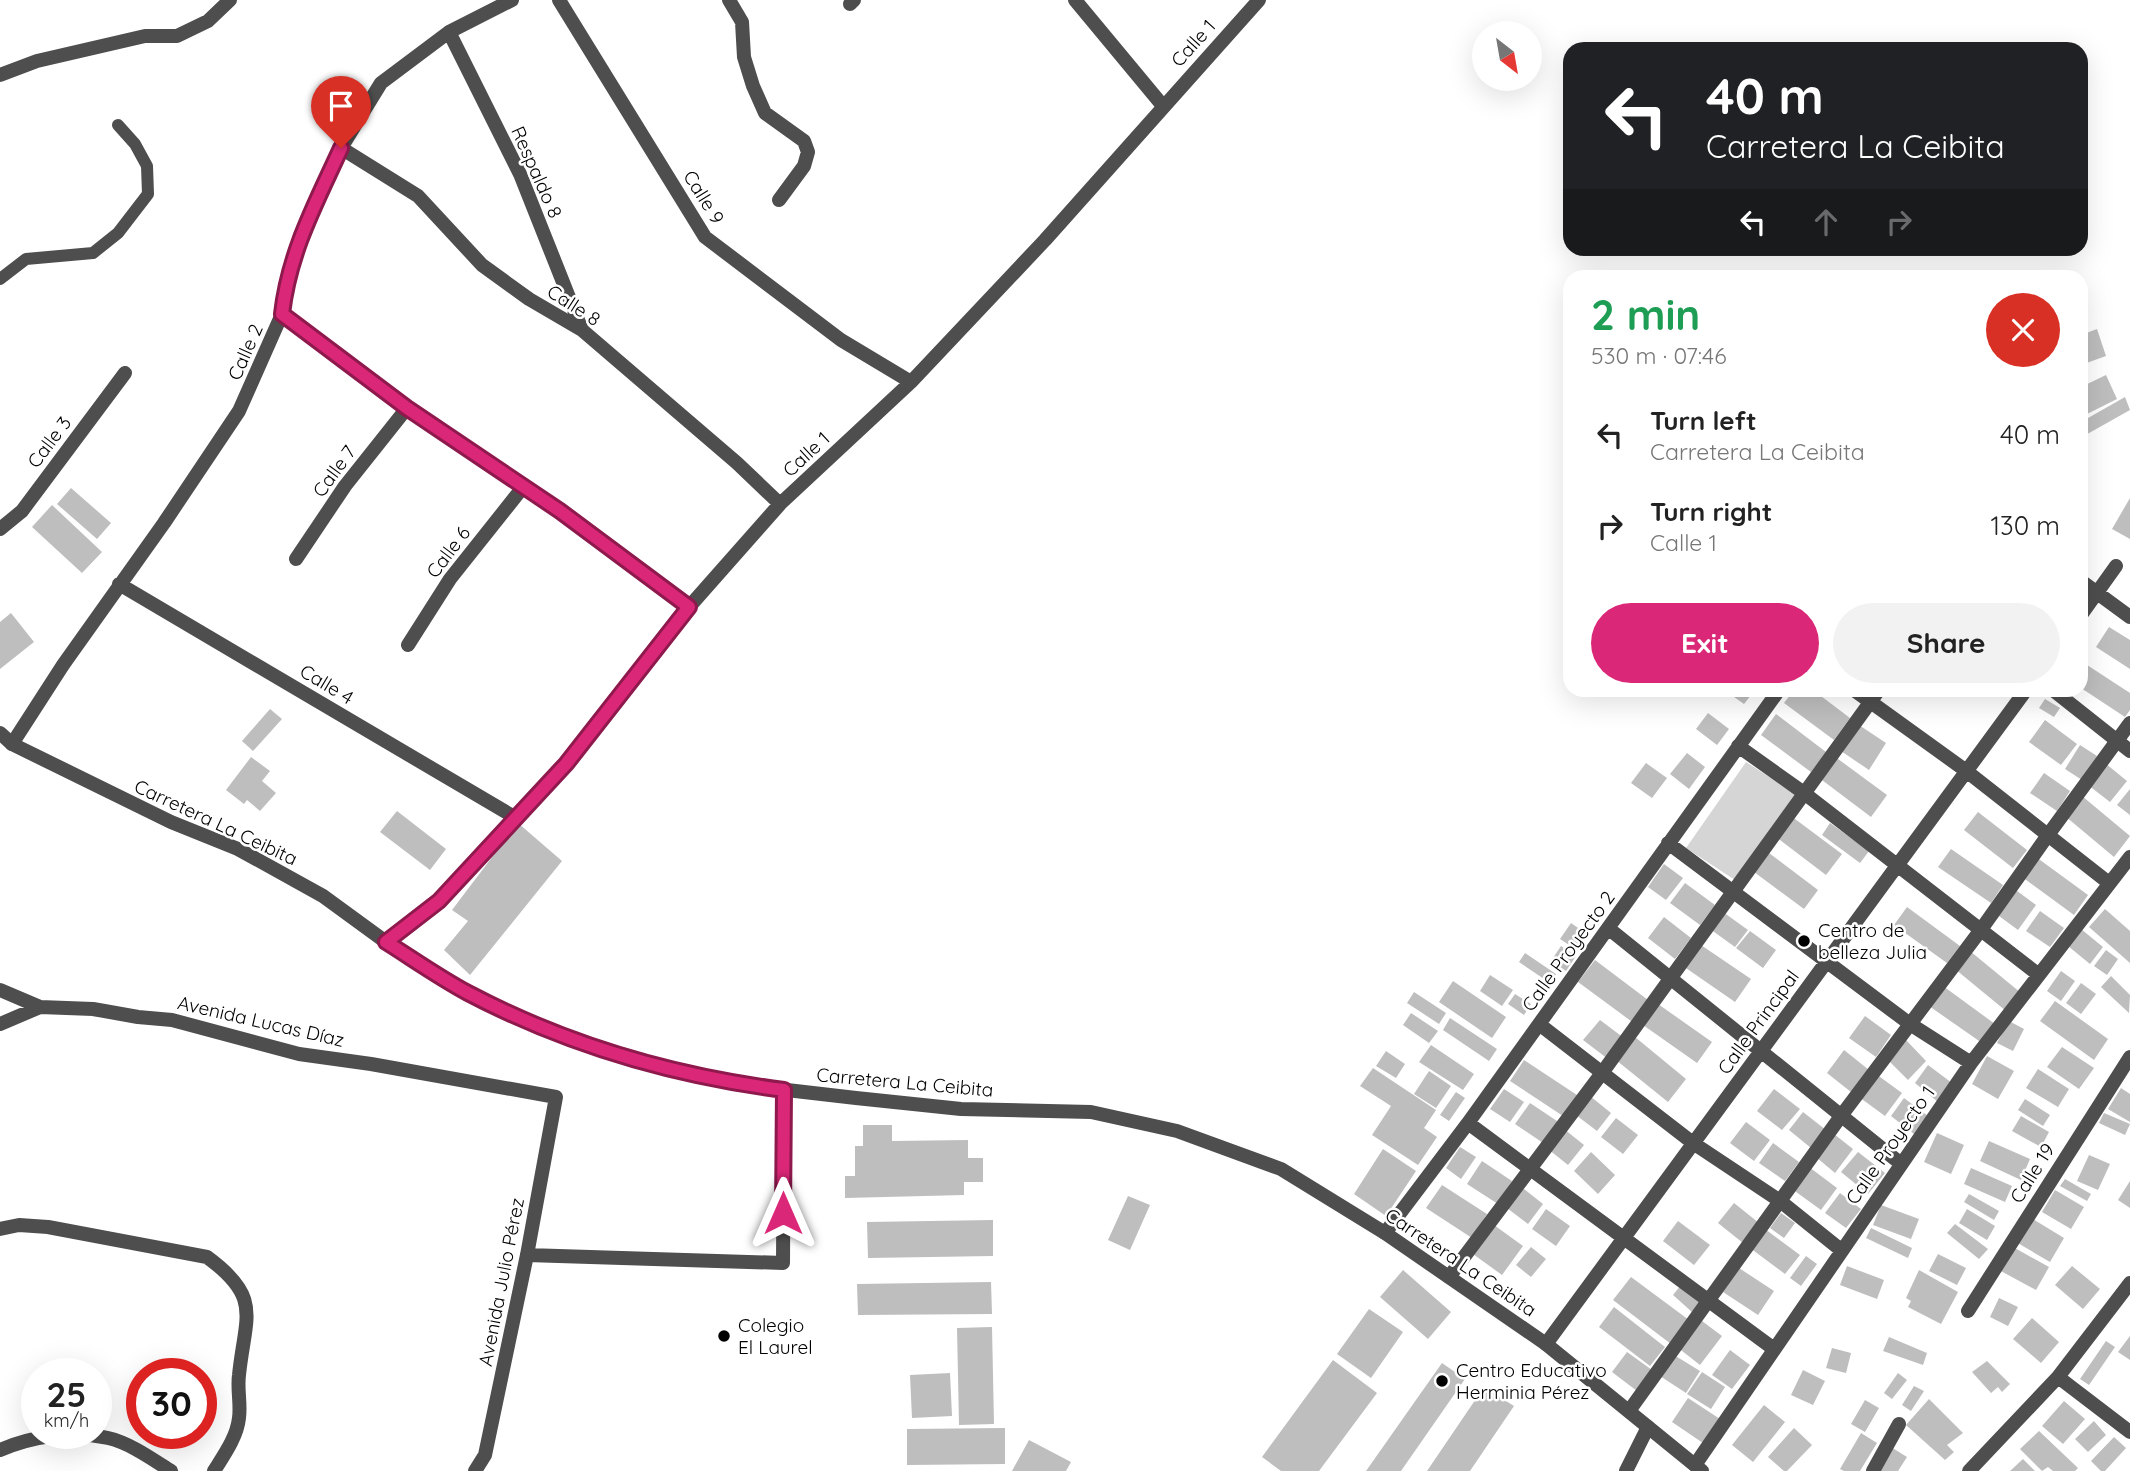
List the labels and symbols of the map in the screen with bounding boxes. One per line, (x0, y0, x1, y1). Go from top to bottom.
street label: Calle 1 (1166, 14, 1220, 72)
north arrow (1472, 21, 1542, 91)
pin (311, 76, 371, 148)
street label: Respaldo 8 (506, 122, 568, 222)
street label: Calle 9 (678, 166, 730, 228)
street label: Calle 8 (543, 279, 605, 331)
street label: Calle 2 (222, 320, 268, 384)
street label: Calle 3 (22, 411, 76, 473)
street label: Calle 1 (778, 426, 834, 482)
street label: Calle 7 (307, 440, 361, 502)
street label: Calle 6 (421, 521, 475, 583)
street label: Calle 4 (296, 659, 358, 709)
street label: Carretera La Ceibita (131, 774, 301, 870)
street label: Calle Proyecto 2 (1516, 886, 1620, 1016)
place label: Centro de belleza Julia (1818, 918, 1927, 964)
marker: Centro de belleza Julia (1796, 933, 1812, 949)
street label: Calle Principal (1712, 965, 1804, 1079)
street label: Avenida Lucas Díaz (175, 990, 347, 1052)
street label: Carretera La Ceibita (816, 1062, 994, 1102)
street label: Calle Proyecto 1 (1840, 1081, 1940, 1209)
street label: Calle 19 (2004, 1139, 2060, 1207)
position arrow (746, 1176, 820, 1250)
street label: Avenida Julio Pérez (473, 1196, 529, 1368)
street label: Carretera La Ceibita (1381, 1202, 1541, 1322)
place label: Colegio El Laurel (738, 1313, 813, 1359)
marker: Colegio El Laurel (716, 1328, 732, 1344)
speed limit sign: 30 (126, 1358, 217, 1449)
place label: Centro Educativo Herminia Pérez (1456, 1358, 1607, 1404)
marker: Centro Educativo Herminia Pérez (1434, 1373, 1450, 1389)

